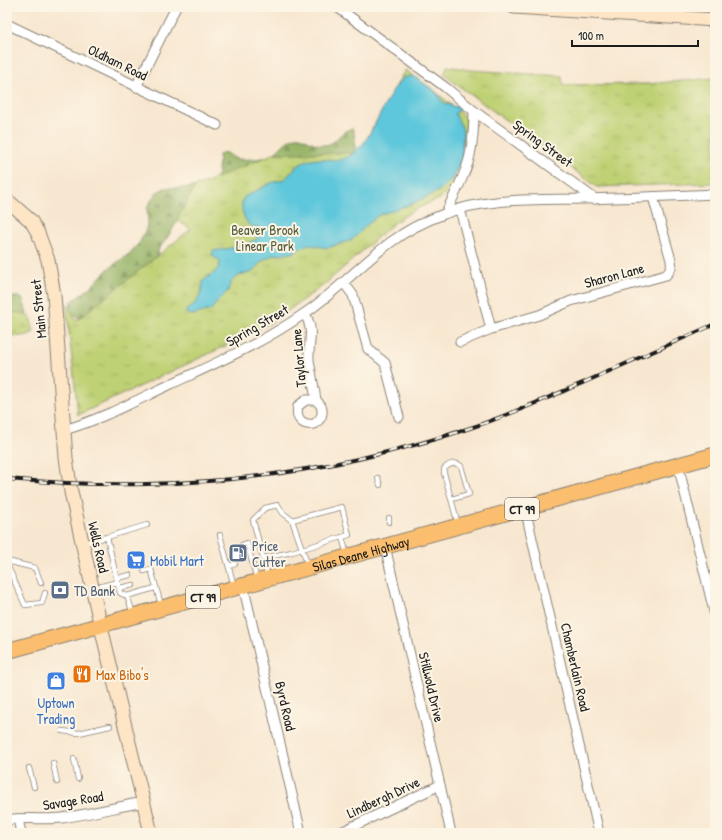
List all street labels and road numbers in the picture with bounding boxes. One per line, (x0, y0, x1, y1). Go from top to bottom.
street label: Oldham Road (85, 39, 151, 85)
street label: Spring Street (509, 115, 577, 172)
street label: Sharon Lane (582, 258, 646, 292)
street label: Main Street (25, 278, 51, 339)
street label: Spring Street (222, 299, 292, 351)
street label: Taylor Lane (286, 328, 311, 388)
road number: CT 99 (505, 498, 539, 520)
street label: Wells Road (84, 520, 114, 575)
street label: Silas Deane Highway (310, 531, 412, 576)
road number: CT 99 (186, 586, 220, 608)
street label: Chamberlain Road (557, 621, 596, 714)
street label: Stillwold Drive (415, 650, 449, 724)
street label: Byrd Road (270, 679, 301, 733)
street label: Lindbergh Drive (343, 772, 423, 823)
street label: Savage Road (41, 786, 105, 815)

